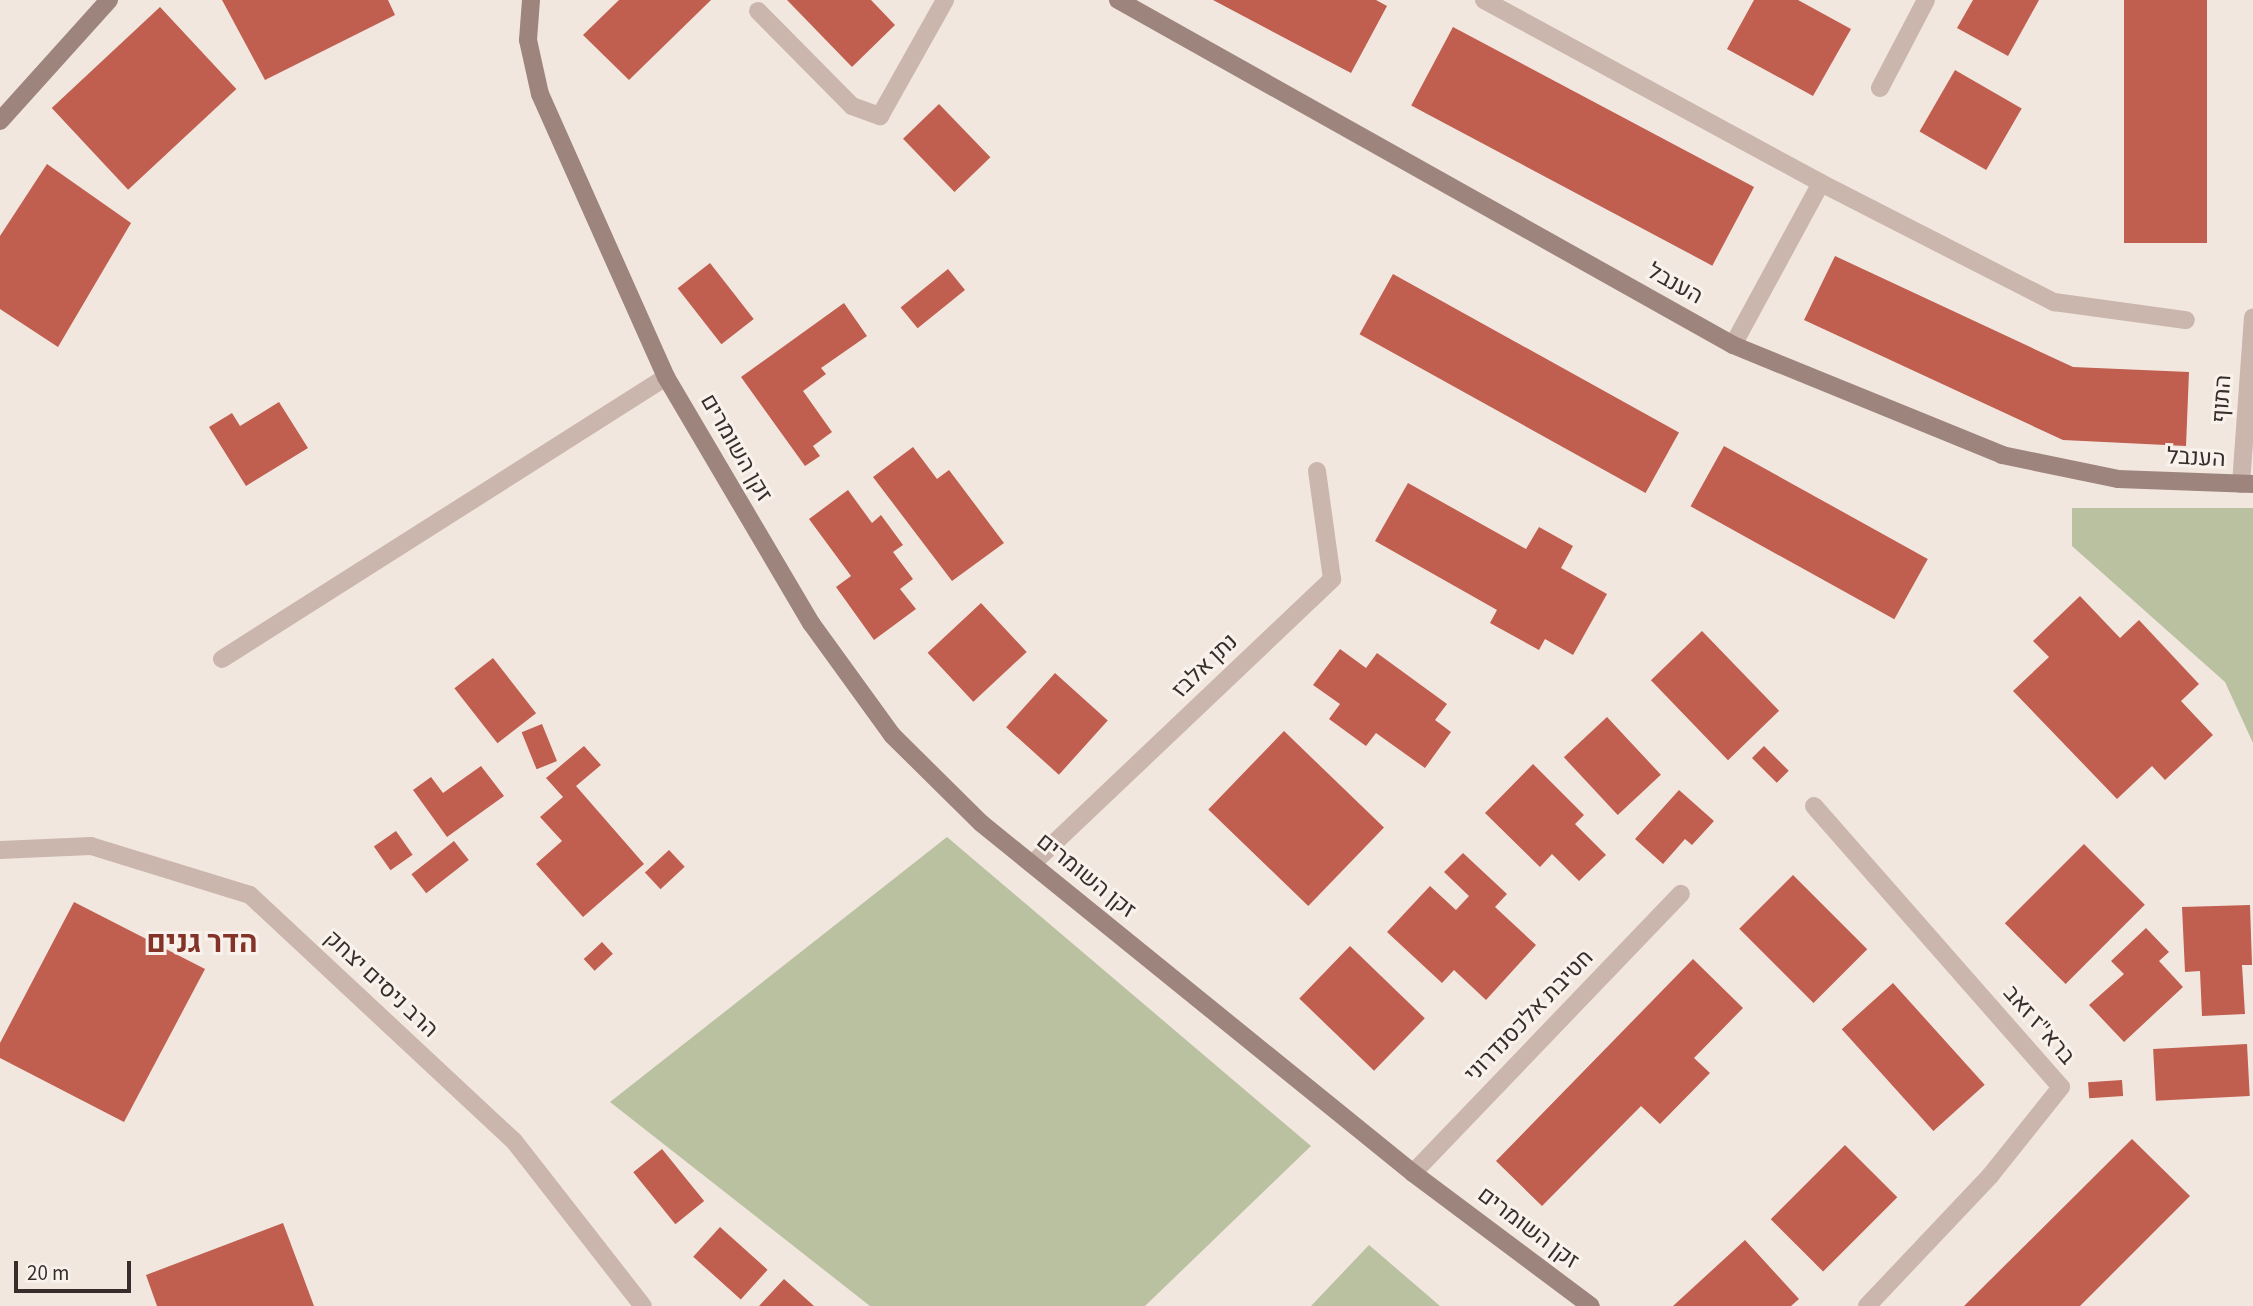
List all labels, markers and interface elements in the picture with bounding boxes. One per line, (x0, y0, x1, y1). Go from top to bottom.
street label: הענבל (1642, 258, 1708, 310)
street label: התוף (2207, 374, 2237, 424)
street label: זקן השומרים (694, 389, 778, 507)
street label: הענבל (2166, 443, 2226, 473)
street label: נתן אלבז (1166, 628, 1244, 704)
street label: זקן השומרים (1031, 828, 1141, 924)
street label: הרב ניסים יצחק (318, 924, 444, 1044)
district label: הדר גנים (146, 925, 258, 961)
street label: חטיבת אלכסנדרוני (1459, 944, 1599, 1088)
street label: ברא"ז זאב (1997, 980, 2081, 1070)
street label: זקן השומרים (1472, 1181, 1584, 1275)
scale bar (18, 1246, 135, 1290)
text: 20 m (27, 1258, 69, 1288)

